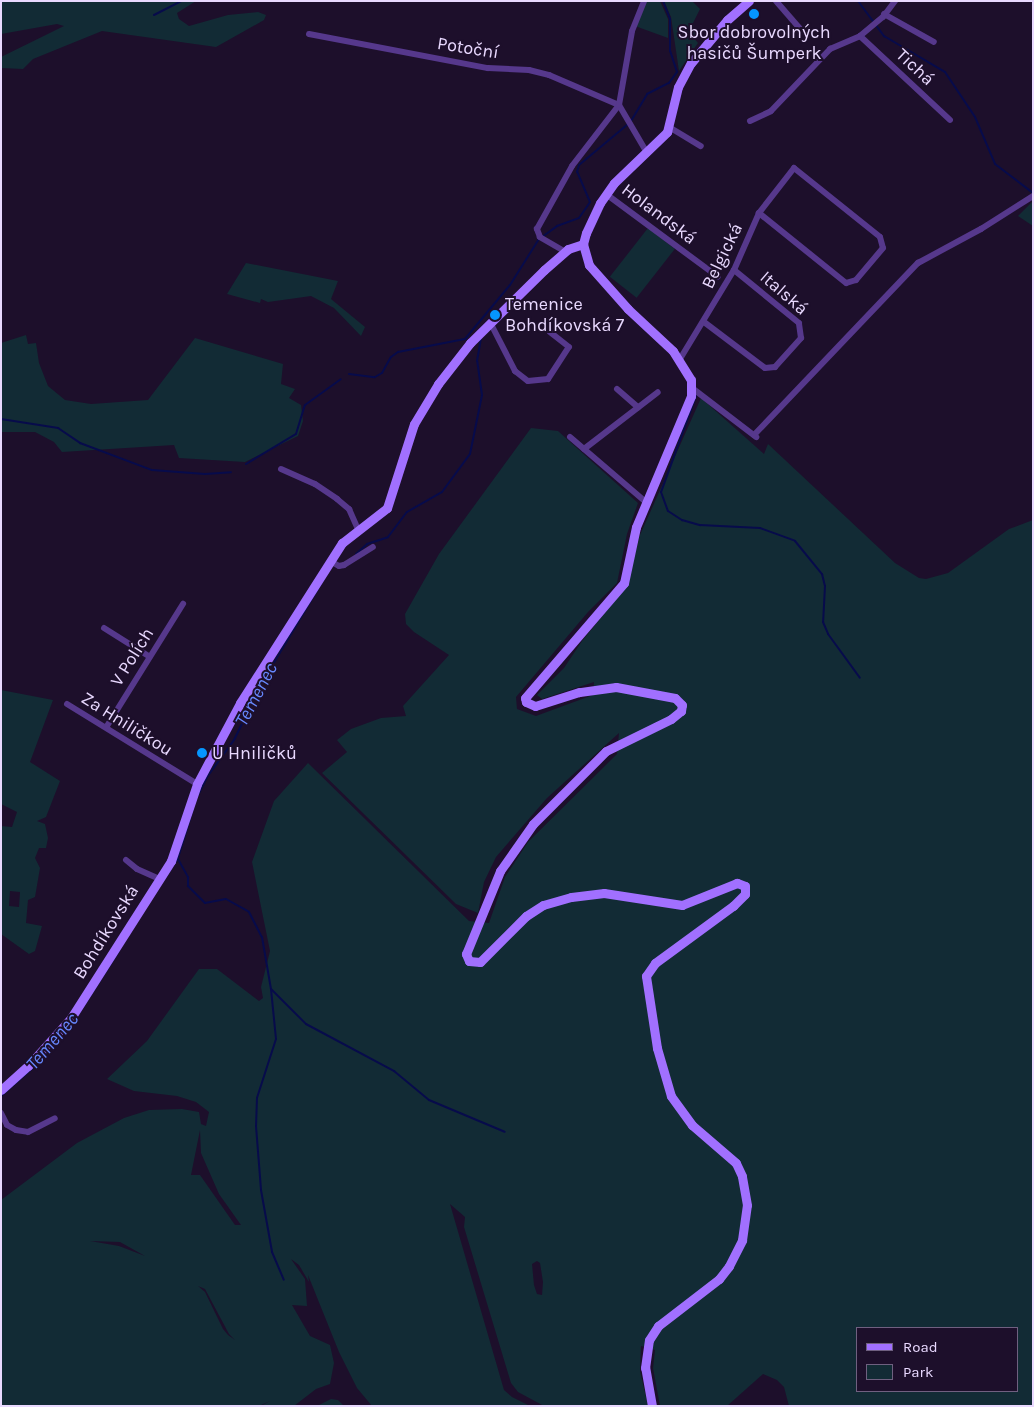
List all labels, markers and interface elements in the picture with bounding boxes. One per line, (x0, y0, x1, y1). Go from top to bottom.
marker: Sbor dobrovolných hasičů Šumperk (748, 8, 760, 20)
place label: Sbor dobrovolných hasičů Šumperk (678, 22, 830, 64)
street label: Potoční (436, 32, 500, 64)
street label: Tichá (891, 44, 939, 90)
street label: Holandská (617, 179, 701, 249)
street label: Belgická (697, 220, 747, 292)
street label: Italská (756, 266, 812, 320)
place label: Temenice Bohdíkovská 7 (505, 294, 624, 336)
marker: Temenice Bohdíkovská 7 (489, 309, 501, 321)
street label: V Polích (106, 624, 158, 690)
water label: Temenec (231, 659, 283, 731)
street label: Za Hniličkou (77, 687, 177, 761)
place label: U Hniličků (212, 742, 297, 764)
marker: U Hniličků (196, 747, 208, 759)
street label: Bohdíkovská (69, 881, 143, 983)
water label: Temenec (22, 1009, 84, 1075)
legend (856, 1327, 1019, 1392)
text: Road (903, 1338, 938, 1356)
text: Park (903, 1363, 933, 1381)

